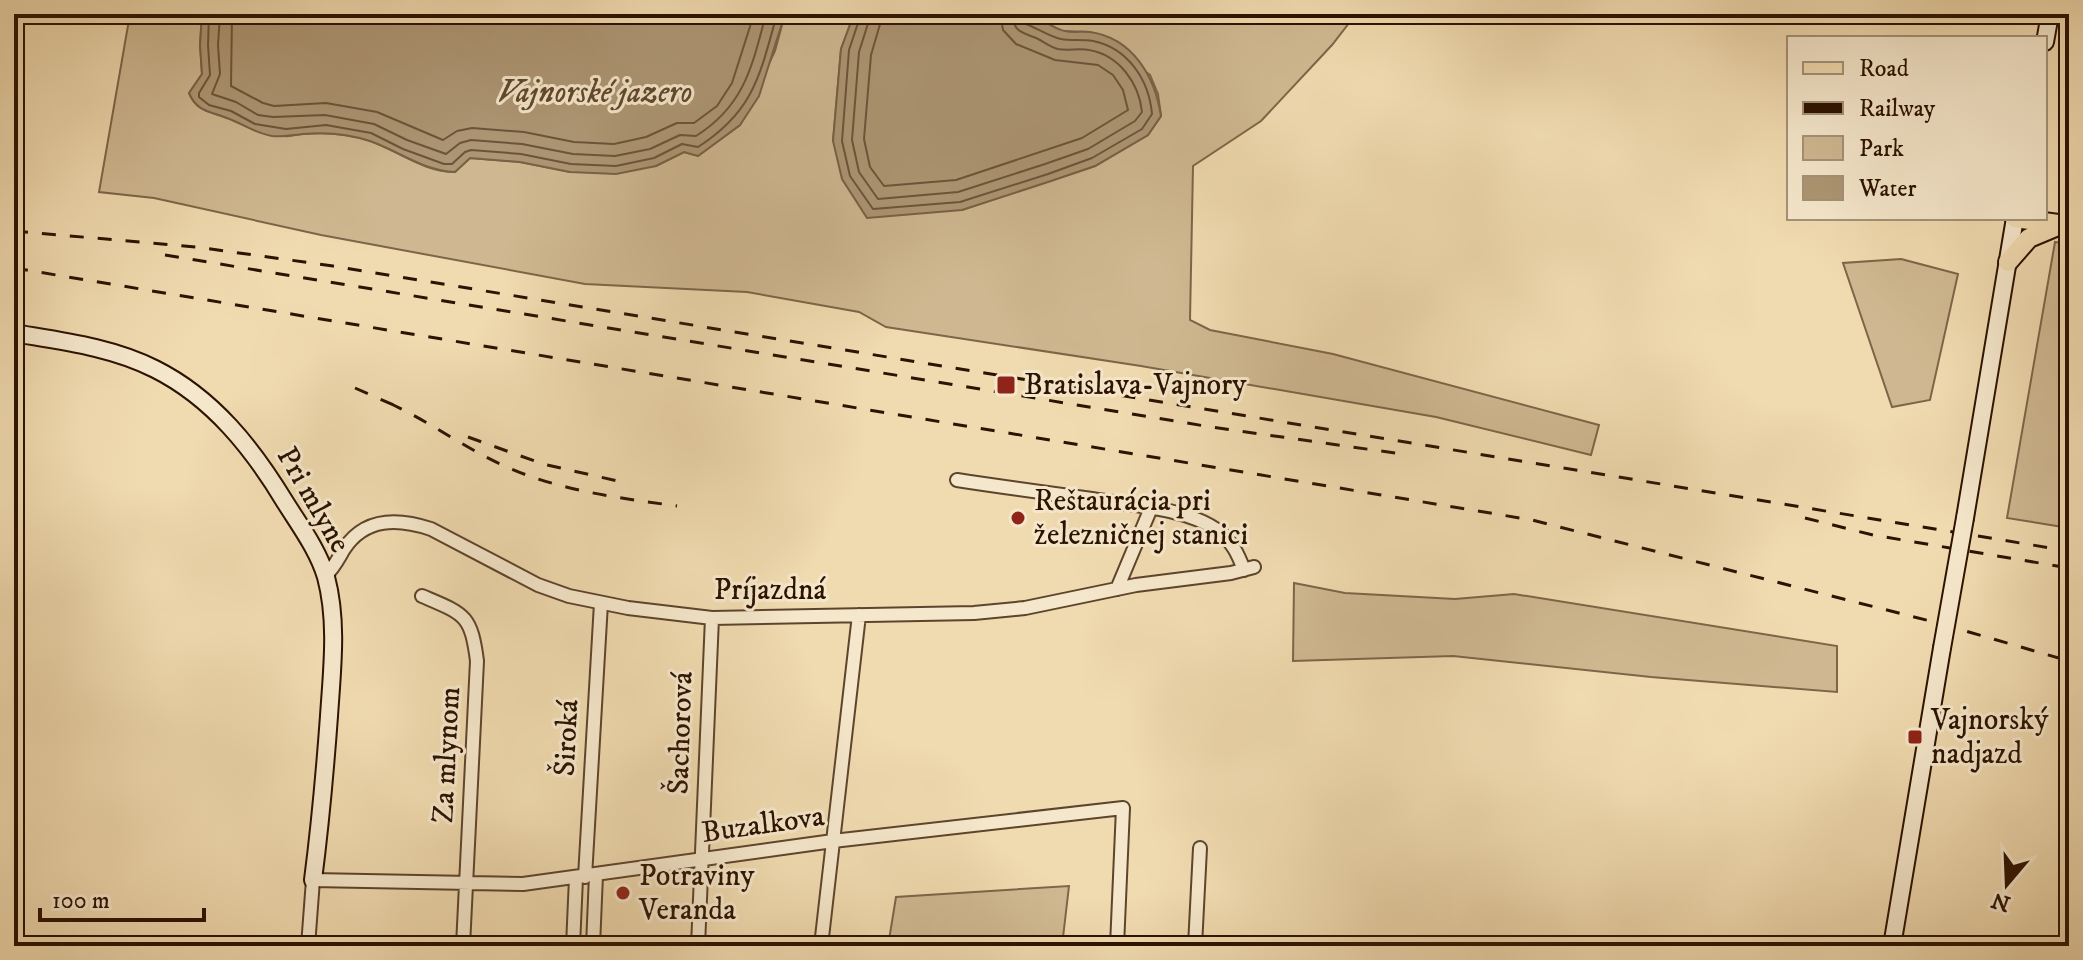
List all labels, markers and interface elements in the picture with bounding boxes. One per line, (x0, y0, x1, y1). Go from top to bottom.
legend (1787, 36, 2047, 220)
text: Road (1859, 54, 1909, 84)
water label: Vajnorské jazero (498, 73, 692, 113)
text: Railway (1859, 94, 1936, 124)
text: Park (1859, 134, 1904, 164)
text: Water (1858, 174, 1916, 204)
place label: Bratislava-Vajnory (1024, 367, 1247, 404)
marker: Bratislava-Vajnory (995, 374, 1017, 396)
street label: Pri mlyne (268, 440, 358, 560)
place label: Reštaurácia pri železničnej stanici (1034, 483, 1248, 554)
marker: Reštaurácia pri železničnej stanici (1009, 509, 1027, 527)
street label: Príjazdná (714, 572, 827, 609)
street label: Šachorová (658, 670, 702, 795)
street label: Za mlynom (425, 686, 469, 824)
street label: Široká (545, 698, 587, 777)
place label: Vajnorský nadjazd (1930, 702, 2049, 773)
marker: Vajnorský nadjazd (1906, 728, 1924, 746)
street label: Buzalkova (699, 798, 827, 852)
north arrow (1967, 844, 2047, 924)
place label: Potraviny Veranda (638, 858, 755, 929)
scale bar (40, 872, 204, 922)
marker: Potraviny Veranda (614, 884, 632, 902)
text: 100 m (52, 886, 110, 916)
text: N (1988, 886, 2014, 917)

